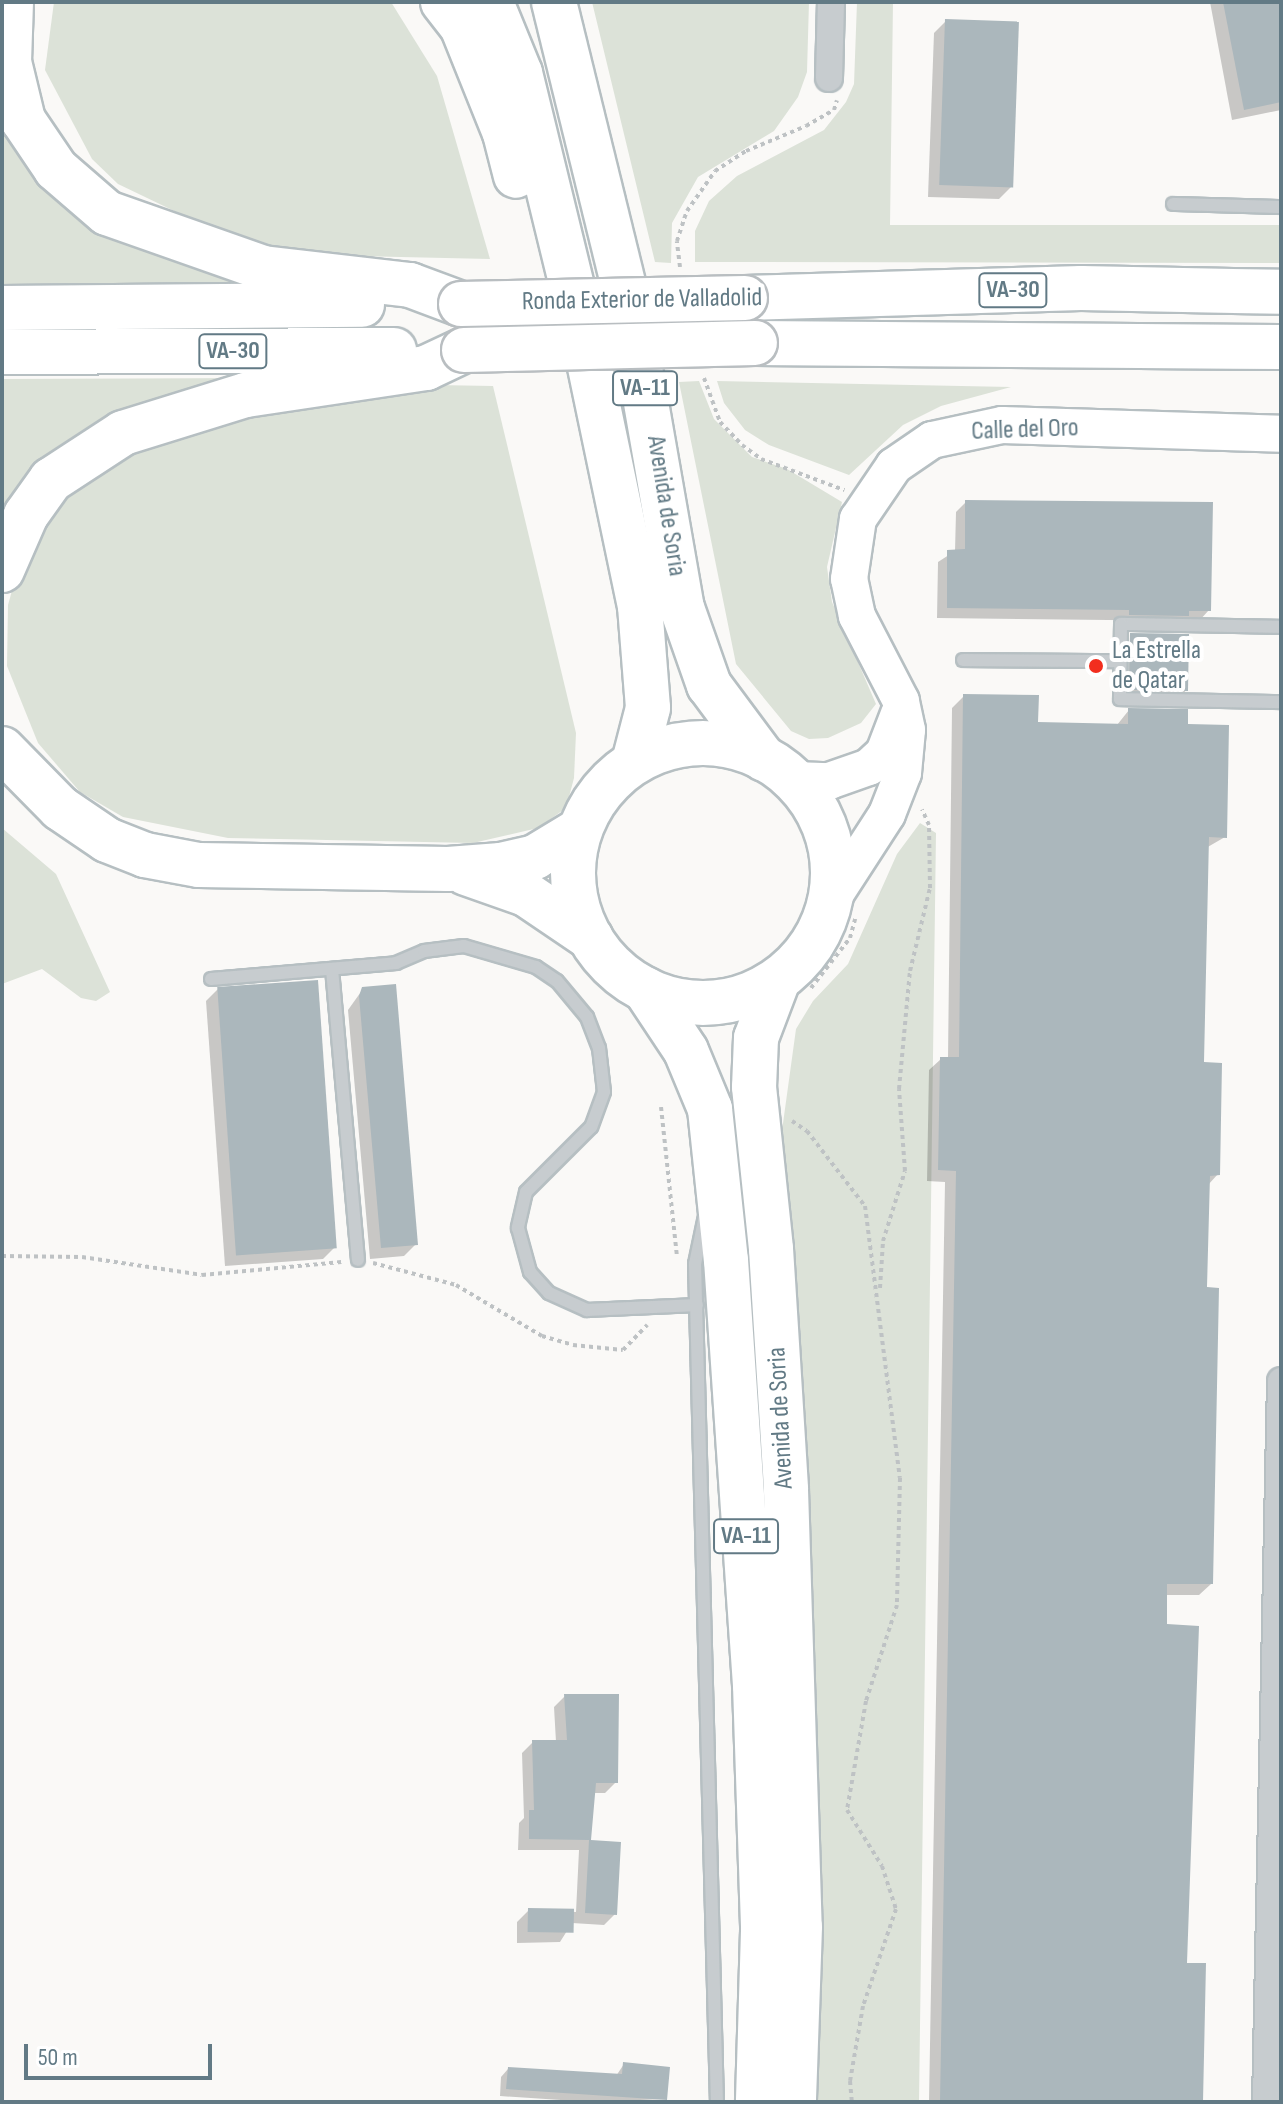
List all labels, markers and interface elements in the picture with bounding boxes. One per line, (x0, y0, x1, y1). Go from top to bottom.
road number: VA-30 (977, 270, 1049, 310)
street label: Ronda Exterior de Valladolid (521, 282, 763, 318)
road number: VA-30 (197, 331, 269, 371)
road number: VA-11 (611, 368, 679, 408)
street label: Calle del Oro (971, 413, 1079, 447)
street label: Avenida de Soria (640, 434, 692, 578)
place label: La Estrella de Qatar (1112, 635, 1201, 696)
marker: La Estrella de Qatar (1087, 657, 1105, 675)
street label: Avenida de Soria (762, 1346, 800, 1490)
road number: VA-11 (712, 1516, 780, 1556)
scale bar (28, 2028, 216, 2078)
text: 50 m (38, 2043, 78, 2072)

